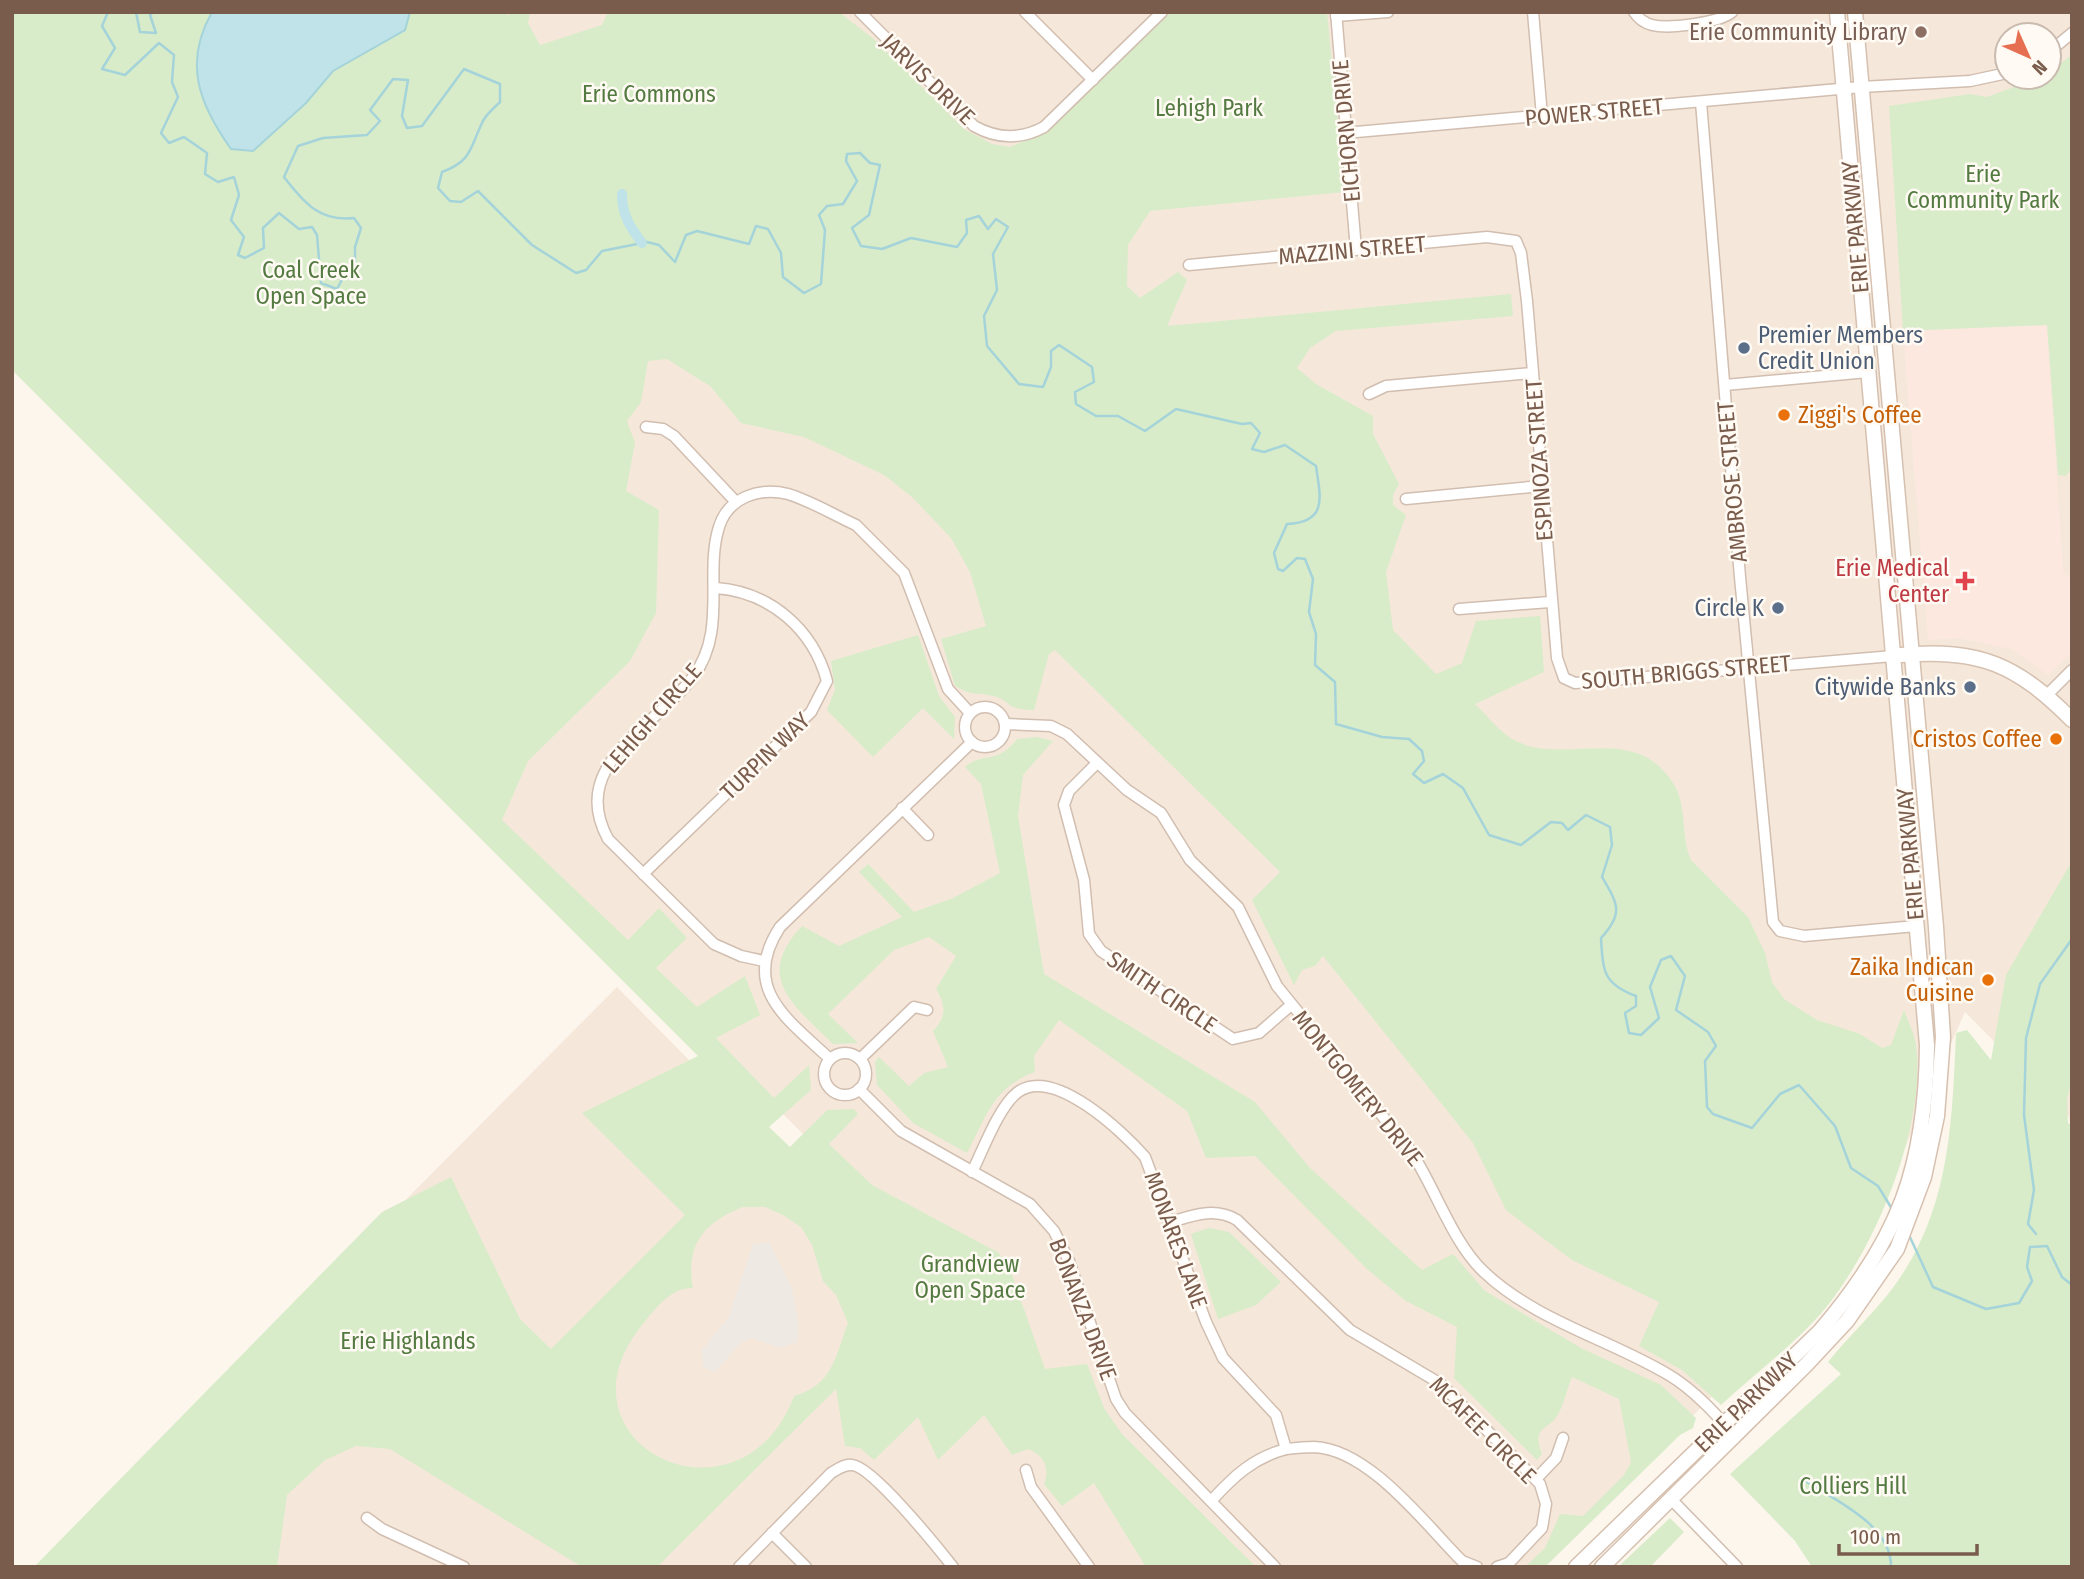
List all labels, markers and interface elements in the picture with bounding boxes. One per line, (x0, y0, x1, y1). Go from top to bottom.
place label: Erie Community Library (1689, 18, 1908, 46)
north arrow (1993, 21, 2063, 91)
marker: Erie Community Library (1913, 24, 1929, 40)
street label: JARVIS DRIVE (875, 27, 981, 131)
text: N (2028, 56, 2052, 80)
street label: EICHORN DRIVE (1326, 58, 1366, 204)
park label: Erie Commons (582, 80, 716, 108)
street label: POWER STREET (1524, 92, 1665, 132)
park label: Lehigh Park (1155, 94, 1263, 122)
street label: ERIE PARKWAY (1835, 159, 1875, 294)
park label: Erie Community Park (1907, 160, 2060, 214)
street label: MAZZINI STREET (1277, 230, 1427, 270)
park label: Coal Creek Open Space (255, 256, 367, 310)
place label: Premier Members Credit Union (1758, 321, 1923, 375)
marker: Premier Members Credit Union (1736, 340, 1752, 356)
street label: ESPINOZA STREET (1519, 378, 1559, 542)
street label: AMBROSE STREET (1711, 400, 1753, 564)
place label: Ziggi's Coffee (1798, 401, 1922, 429)
marker: Ziggi's Coffee (1776, 407, 1792, 423)
place label: Erie Medical Center (1835, 554, 1949, 608)
marker: Erie Medical Center (1955, 571, 1975, 591)
place label: Circle K (1694, 594, 1765, 622)
marker: Circle K (1770, 600, 1786, 616)
street label: SOUTH BRIGGS STREET (1580, 649, 1792, 695)
street label: LEHIGH CIRCLE (597, 657, 707, 779)
place label: Citywide Banks (1814, 673, 1956, 701)
marker: Citywide Banks (1962, 679, 1978, 695)
street label: TURPIN WAY (714, 706, 816, 806)
place label: Cristos Coffee (1913, 725, 2042, 753)
marker: Cristos Coffee (2048, 731, 2064, 747)
street label: ERIE PARKWAY (1890, 786, 1930, 921)
street label: SMITH CIRCLE (1102, 945, 1222, 1039)
place label: Zaika Indican Cuisine (1850, 953, 1974, 1007)
marker: Zaika Indican Cuisine (1980, 972, 1996, 988)
street label: MONTGOMERY DRIVE (1287, 1005, 1429, 1171)
street label: MONARES LANE (1138, 1168, 1214, 1312)
street label: BONANZA DRIVE (1043, 1234, 1123, 1384)
park label: Grandview Open Space (914, 1250, 1026, 1304)
park label: Erie Highlands (340, 1327, 476, 1355)
street label: ERIE PARKWAY (1689, 1345, 1804, 1458)
street label: MCAFEE CIRCLE (1424, 1371, 1542, 1489)
park label: Colliers Hill (1799, 1472, 1907, 1500)
scale bar (1839, 1512, 1977, 1556)
text: 100 m (1850, 1524, 1901, 1550)

